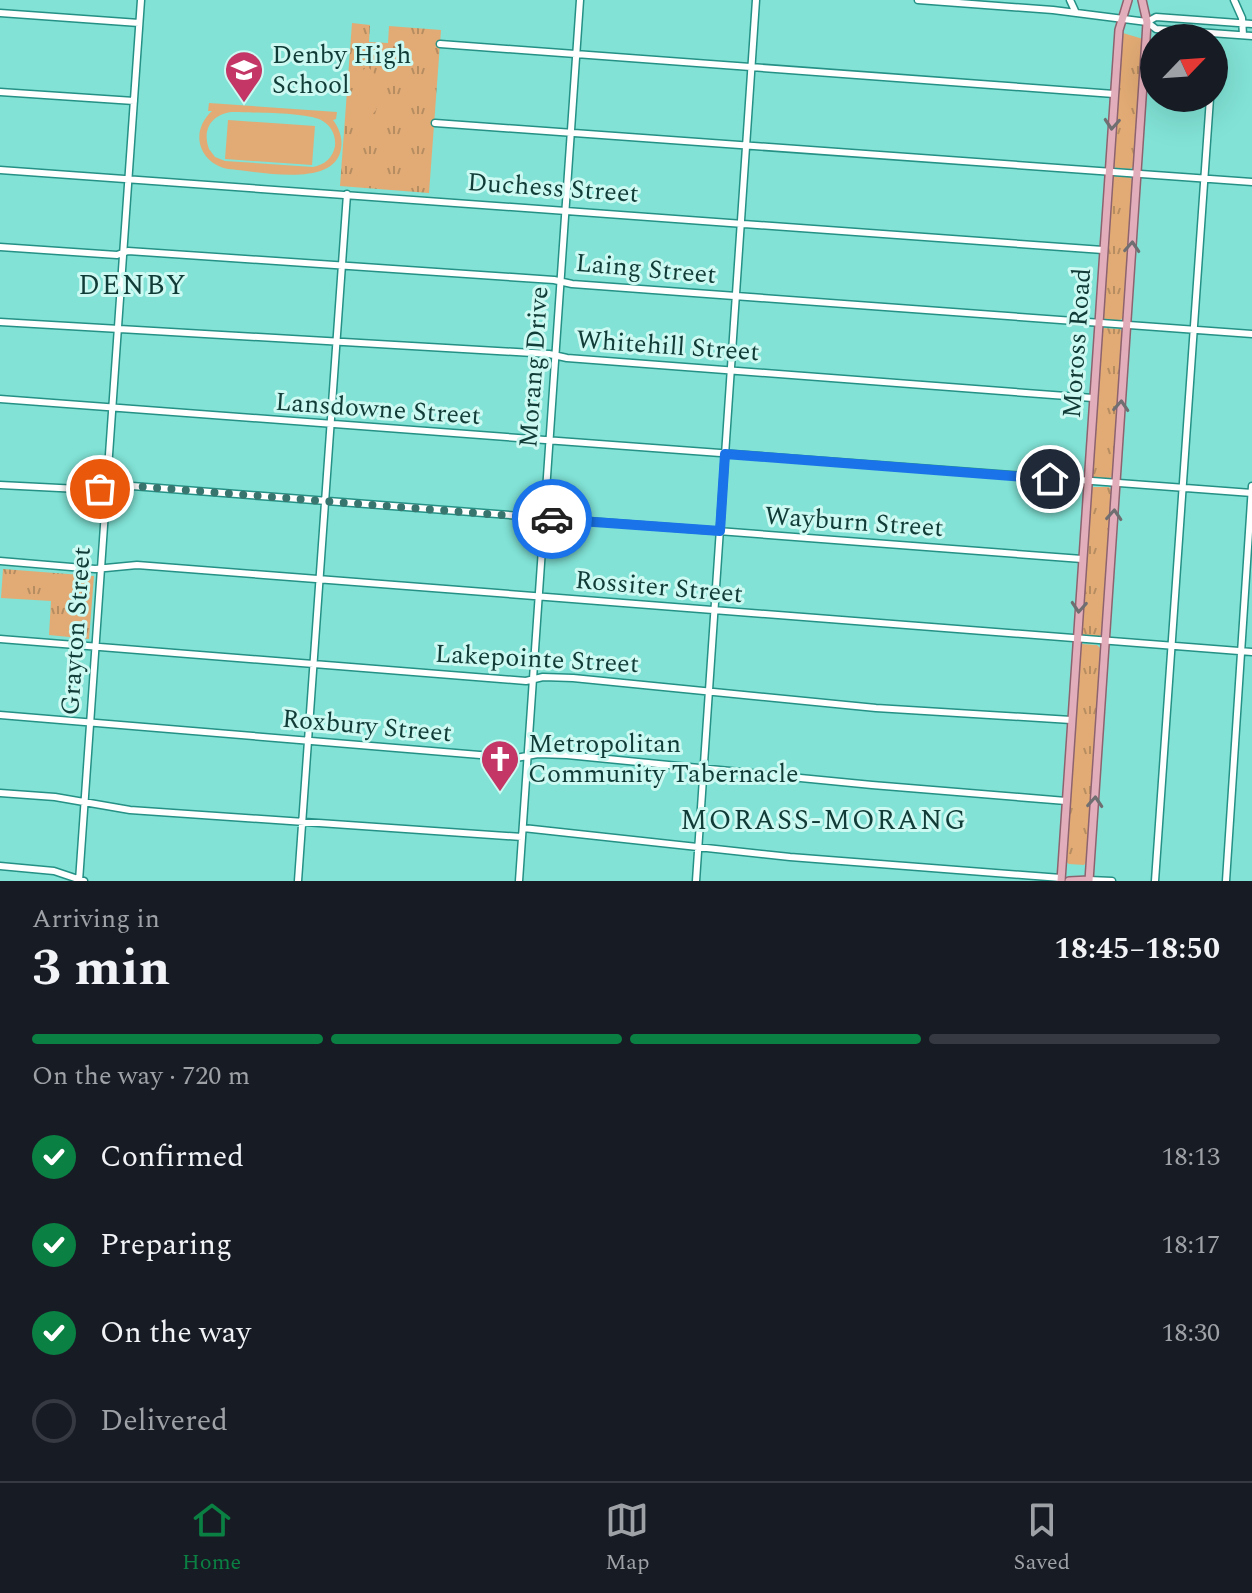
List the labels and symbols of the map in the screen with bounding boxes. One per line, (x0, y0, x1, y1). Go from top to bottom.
north arrow (1140, 24, 1228, 112)
place label: Denby High School (272, 35, 411, 105)
school or university icon: Denby High School (223, 49, 265, 104)
one-way arrow (1104, 118, 1121, 131)
street label: Duchess Street (466, 162, 640, 214)
one-way arrow (1123, 240, 1140, 253)
street label: Laing Street (574, 243, 718, 295)
district label: DENBY (78, 264, 188, 307)
street label: Moross Road (1052, 266, 1102, 420)
street label: Morang Drive (508, 285, 560, 449)
street label: Whitehill Street (575, 320, 761, 372)
street label: Lansdowne Street (274, 382, 482, 436)
one-way arrow (1112, 399, 1129, 412)
pin (1016, 445, 1084, 513)
pin (66, 455, 134, 523)
courier (512, 479, 592, 559)
street label: Wayburn Street (763, 496, 945, 548)
one-way arrow (1105, 508, 1122, 521)
street label: Grayton Street (50, 545, 102, 717)
street label: Rossiter Street (573, 560, 745, 614)
one-way arrow (1071, 601, 1088, 614)
street label: Lakepointe Street (434, 634, 640, 684)
street label: Roxbury Street (280, 699, 454, 753)
place label: Metropolitan Community Tabernacle (528, 724, 799, 794)
church icon: Metropolitan Community Tabernacle (479, 738, 521, 793)
one-way arrow (1086, 795, 1103, 808)
district label: MORASS-MORANG (680, 799, 968, 842)

